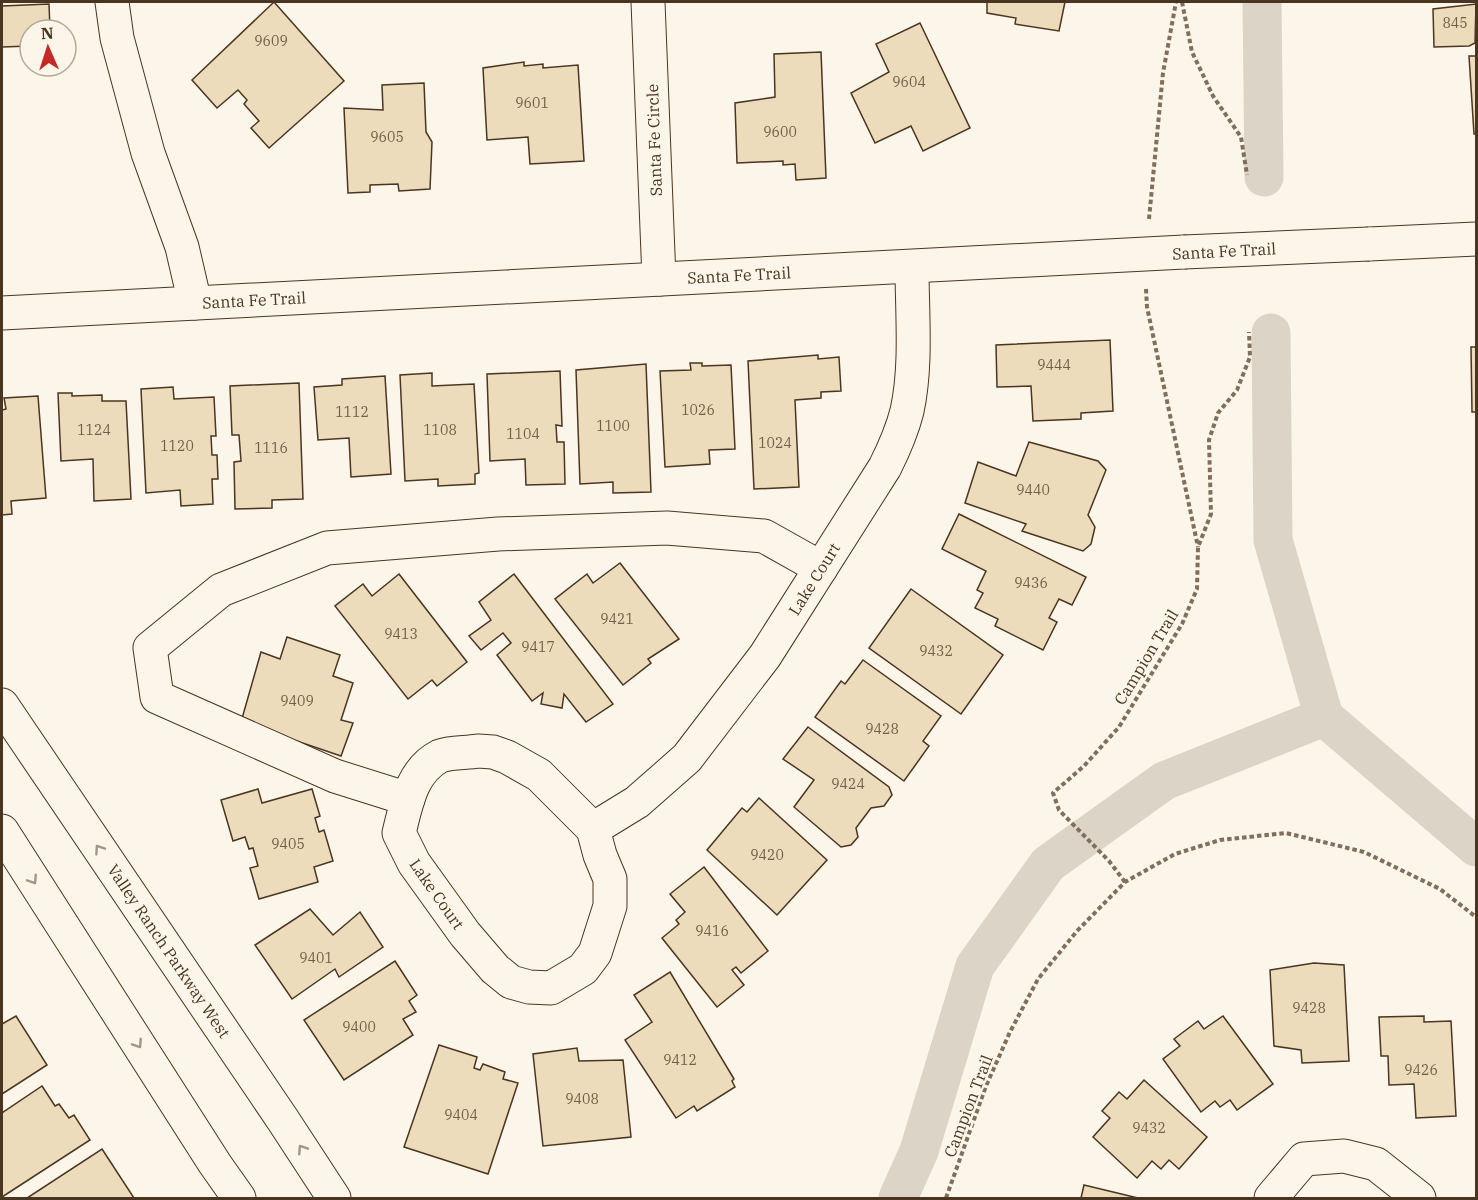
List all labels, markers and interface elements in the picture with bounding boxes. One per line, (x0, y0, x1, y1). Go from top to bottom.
house number: 845 (1442, 14, 1468, 32)
north arrow (18, 18, 78, 78)
text: N (40, 23, 54, 43)
house number: 9609 (254, 32, 288, 50)
house number: 9604 (892, 73, 926, 91)
street label: Santa Fe Circle (642, 84, 666, 196)
house number: 9601 (515, 94, 549, 112)
house number: 9600 (763, 123, 797, 141)
house number: 9605 (370, 128, 404, 146)
street label: Santa Fe Trail (1172, 238, 1277, 264)
street label: Santa Fe Trail (687, 262, 792, 288)
street label: Santa Fe Trail (202, 287, 307, 313)
house number: 9444 (1037, 356, 1071, 374)
house number: 1026 (681, 401, 715, 419)
house number: 1112 (335, 403, 369, 421)
house number: 1100 (596, 417, 630, 435)
house number: 1124 (77, 421, 111, 439)
house number: 1108 (423, 421, 457, 439)
house number: 1104 (506, 425, 540, 443)
house number: 1024 (758, 434, 792, 452)
house number: 1120 (160, 437, 194, 455)
house number: 1116 (254, 439, 288, 457)
house number: 9440 (1016, 481, 1050, 499)
street label: Lake Court (784, 539, 844, 619)
house number: 9436 (1014, 574, 1048, 592)
street label: Campion Trail (1110, 605, 1182, 708)
house number: 9421 (600, 610, 634, 628)
house number: 9413 (384, 625, 418, 643)
house number: 9417 (521, 638, 555, 656)
house number: 9432 (919, 642, 953, 660)
house number: 9409 (280, 692, 314, 710)
house number: 9428 (865, 720, 899, 738)
house number: 9424 (831, 775, 865, 793)
house number: 9405 (271, 835, 305, 853)
one-way arrow (95, 844, 106, 855)
house number: 9420 (750, 846, 784, 864)
street label: Lake Court (405, 855, 469, 933)
street label: Valley Ranch Parkway West (103, 860, 235, 1042)
one-way arrow (26, 873, 37, 884)
house number: 9416 (695, 922, 729, 940)
house number: 9401 (299, 949, 333, 967)
house number: 9428 (1292, 999, 1326, 1017)
house number: 9400 (342, 1018, 376, 1036)
one-way arrow (131, 1037, 142, 1048)
house number: 9412 (663, 1051, 697, 1069)
street label: Campion Trail (939, 1052, 997, 1160)
house number: 9426 (1404, 1061, 1438, 1079)
house number: 9408 (565, 1090, 599, 1108)
house number: 9404 (444, 1106, 478, 1124)
house number: 9432 (1132, 1119, 1166, 1137)
one-way arrow (298, 1145, 309, 1156)

